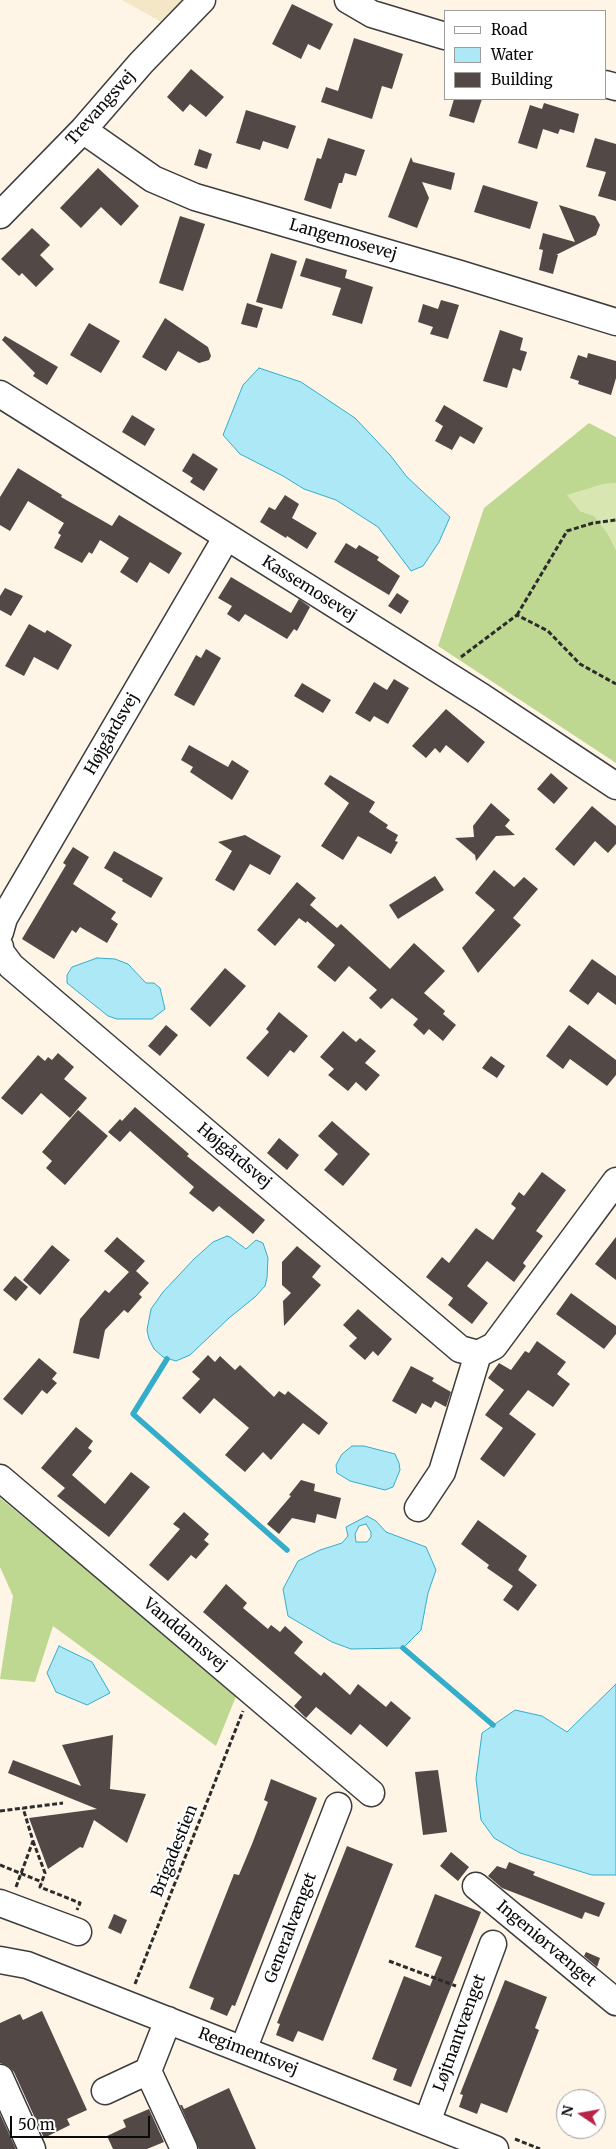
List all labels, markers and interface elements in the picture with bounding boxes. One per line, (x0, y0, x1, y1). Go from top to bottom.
legend (444, 10, 606, 100)
text: Road (491, 20, 527, 39)
text: Water (491, 45, 533, 64)
street label: Trevangsvej (62, 67, 140, 149)
text: Building (491, 70, 553, 89)
street label: Langemosevej (287, 215, 399, 265)
street label: Kassemosevej (258, 552, 360, 626)
street label: Højgårdsvej (81, 690, 143, 778)
street label: Højgårdsvej (193, 1119, 275, 1193)
street label: Vanddamsvej (139, 1595, 231, 1675)
street label: Brigadestien (148, 1802, 202, 1900)
street label: Generalvænget (261, 1870, 321, 1986)
street label: Ingeniørvænget (492, 1897, 600, 1991)
street label: Løjtnantvænget (430, 1972, 490, 2094)
street label: Regimentsvej (195, 2024, 301, 2080)
north arrow (556, 2089, 606, 2139)
text: N (557, 2104, 577, 2118)
scale bar (12, 2106, 152, 2138)
text: 50 m (18, 2115, 55, 2134)

